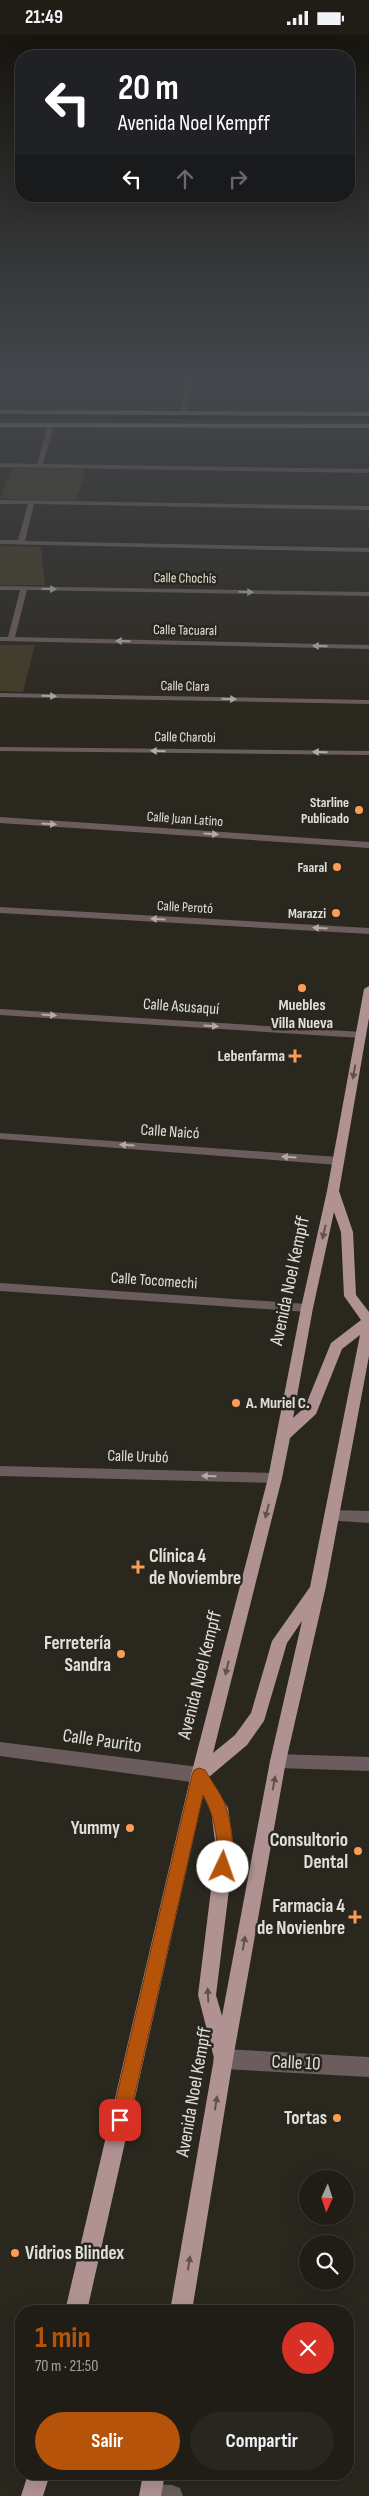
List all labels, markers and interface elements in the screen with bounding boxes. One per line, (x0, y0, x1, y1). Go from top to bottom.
text: 21:49 (25, 6, 63, 29)
text: 20 m (118, 67, 179, 110)
icon: left (35, 70, 100, 135)
text: Avenida Noel Kempff (118, 110, 270, 137)
icon: left (118, 165, 146, 193)
icon: ahead (171, 165, 199, 193)
icon: right (224, 165, 252, 193)
street label: Calle Chochís (153, 569, 217, 587)
one-way arrow (41, 585, 57, 593)
one-way arrow (238, 588, 254, 596)
street label: Calle Tacuaral (153, 621, 217, 639)
one-way arrow (115, 637, 131, 645)
one-way arrow (312, 642, 328, 650)
street label: Calle Clara (160, 677, 210, 695)
one-way arrow (41, 692, 57, 700)
one-way arrow (221, 695, 237, 703)
street label: Calle Charobi (154, 728, 216, 746)
one-way arrow (150, 746, 166, 754)
one-way arrow (312, 748, 328, 756)
place label: Starline Publicado (301, 794, 349, 827)
marker: Starline Publicado (353, 804, 365, 816)
street label: Calle Juan Latino (146, 808, 224, 830)
one-way arrow (41, 820, 57, 828)
one-way arrow (203, 831, 219, 839)
place label: Faaral (297, 859, 327, 876)
marker: Faaral (331, 861, 343, 873)
street label: Calle Perotó (157, 897, 214, 917)
place label: Marazzi (288, 905, 326, 922)
marker: Marazzi (330, 907, 342, 919)
one-way arrow (150, 914, 166, 922)
one-way arrow (312, 924, 328, 932)
marker: Muebles Villa Nueva (296, 982, 308, 994)
street label: Calle Asusaquí (142, 995, 220, 1019)
place label: Muebles Villa Nueva (271, 996, 333, 1033)
one-way arrow (41, 1011, 57, 1019)
one-way arrow (203, 1022, 219, 1030)
place label: Lebenfarma (218, 1047, 285, 1066)
marker: Lebenfarma (289, 1050, 301, 1062)
one-way arrow (350, 1064, 358, 1080)
street label: Calle Naicó (140, 1120, 200, 1144)
one-way arrow (119, 1141, 135, 1149)
one-way arrow (281, 1153, 297, 1161)
street label: Avenida Noel Kempff (265, 1214, 315, 1349)
one-way arrow (320, 1224, 328, 1239)
street label: Calle Tocomechi (110, 1269, 198, 1293)
place label: A. Muriel C. (245, 1394, 310, 1413)
marker: A. Muriel C. (230, 1397, 242, 1409)
street label: Calle Urubó (107, 1446, 169, 1468)
one-way arrow (201, 1472, 217, 1480)
one-way arrow (263, 1503, 271, 1518)
place label: Clínica 4 de Noviembre (149, 1545, 241, 1590)
marker: Clínica 4 de Noviembre (131, 1560, 145, 1574)
street label: Avenida Noel Kempff (173, 1608, 227, 1742)
place label: Ferretería Sandra (44, 1632, 111, 1677)
marker: Ferretería Sandra (115, 1648, 127, 1660)
one-way arrow (223, 1661, 231, 1676)
street label: Calle Paurito (61, 1724, 143, 1758)
one-way arrow (270, 1775, 278, 1791)
place label: Yummy (71, 1817, 120, 1840)
marker: Yummy (124, 1822, 136, 1834)
place label: Consultorio Dental (270, 1829, 348, 1874)
position arrow (196, 1840, 248, 1892)
marker: Consultorio Dental (352, 1845, 364, 1857)
place label: Farmacia 4 de Novienbre (257, 1895, 345, 1940)
marker: Farmacia 4 de Novienbre (349, 1911, 361, 1923)
one-way arrow (241, 1935, 249, 1951)
one-way arrow (204, 1986, 212, 2002)
street label: Avenida Noel Kempff (171, 2025, 217, 2160)
street label: Calle 10 (271, 2050, 321, 2076)
one-way arrow (212, 2094, 220, 2110)
pin (99, 2099, 141, 2141)
icon: arrive (106, 2106, 134, 2134)
place label: Tortas (284, 2107, 327, 2130)
marker: Tortas (331, 2112, 343, 2124)
north arrow (299, 2170, 354, 2225)
map controls (299, 2170, 354, 2290)
button: search (299, 2235, 354, 2290)
place label: Vidrios Blindex (25, 2242, 124, 2265)
marker: Vidrios Blindex (9, 2247, 21, 2259)
one-way arrow (185, 2255, 193, 2271)
text: 1 min (35, 2320, 91, 2356)
button: close (282, 2322, 334, 2374)
text: 70 m · 21:50 (35, 2357, 98, 2376)
button: Salir (35, 2412, 180, 2470)
button: Compartir (190, 2412, 334, 2470)

